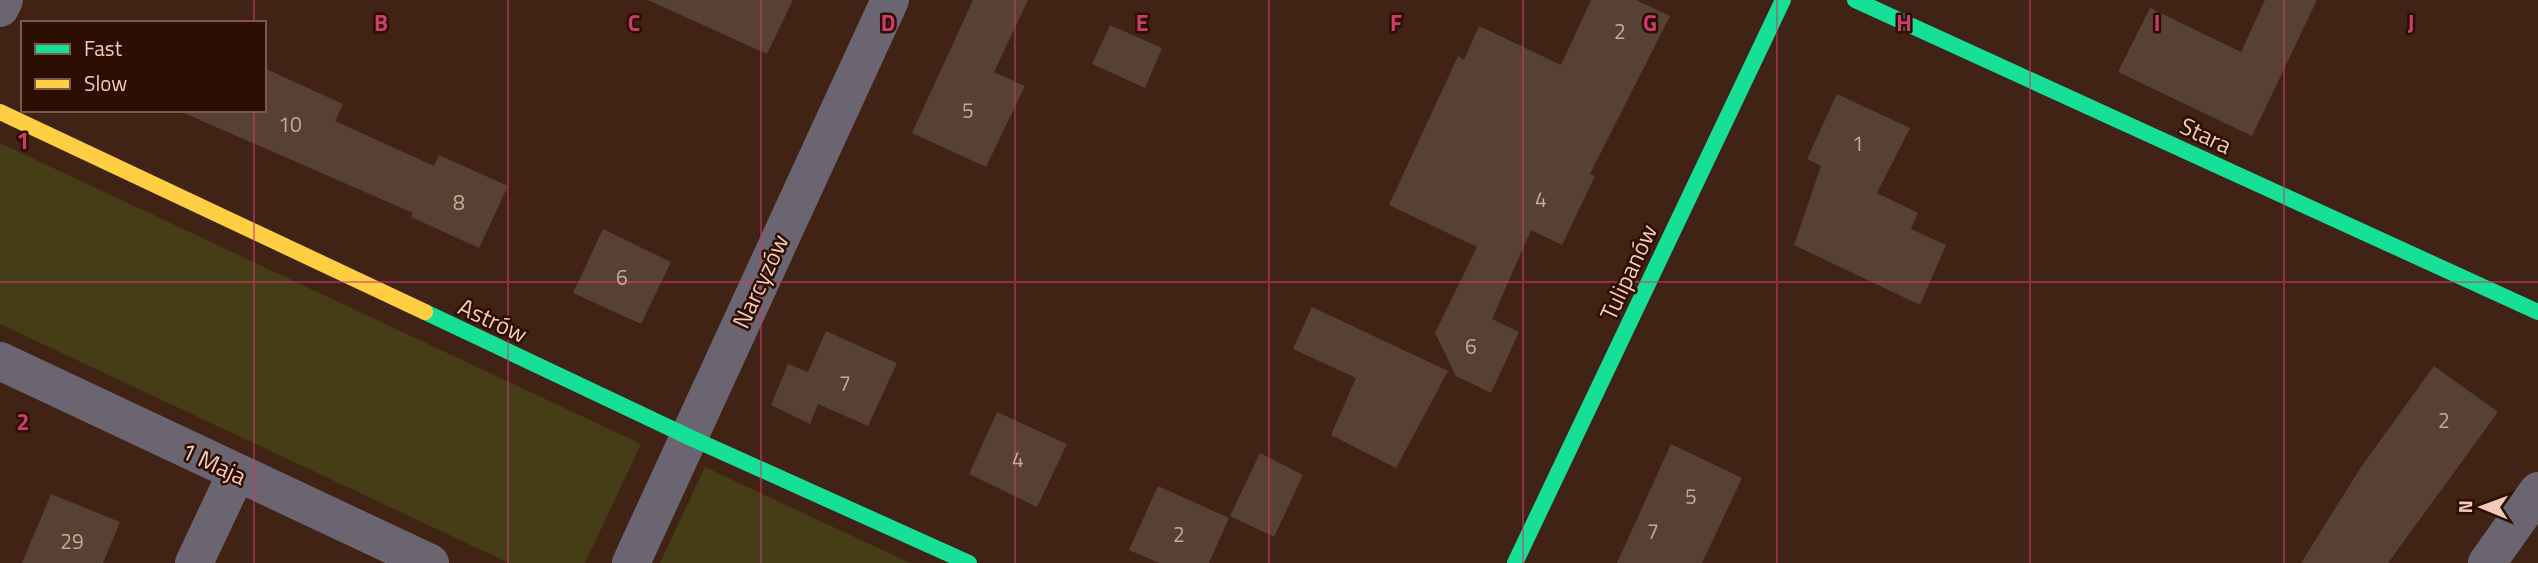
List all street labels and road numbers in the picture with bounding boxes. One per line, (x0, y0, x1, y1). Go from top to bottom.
street label: Stara (2174, 107, 2238, 163)
street label: Tulipanów (1590, 218, 1666, 326)
street label: Narcyzów (723, 228, 797, 334)
street label: Astrów (452, 288, 534, 352)
street label: 1 Maja (175, 432, 253, 494)

